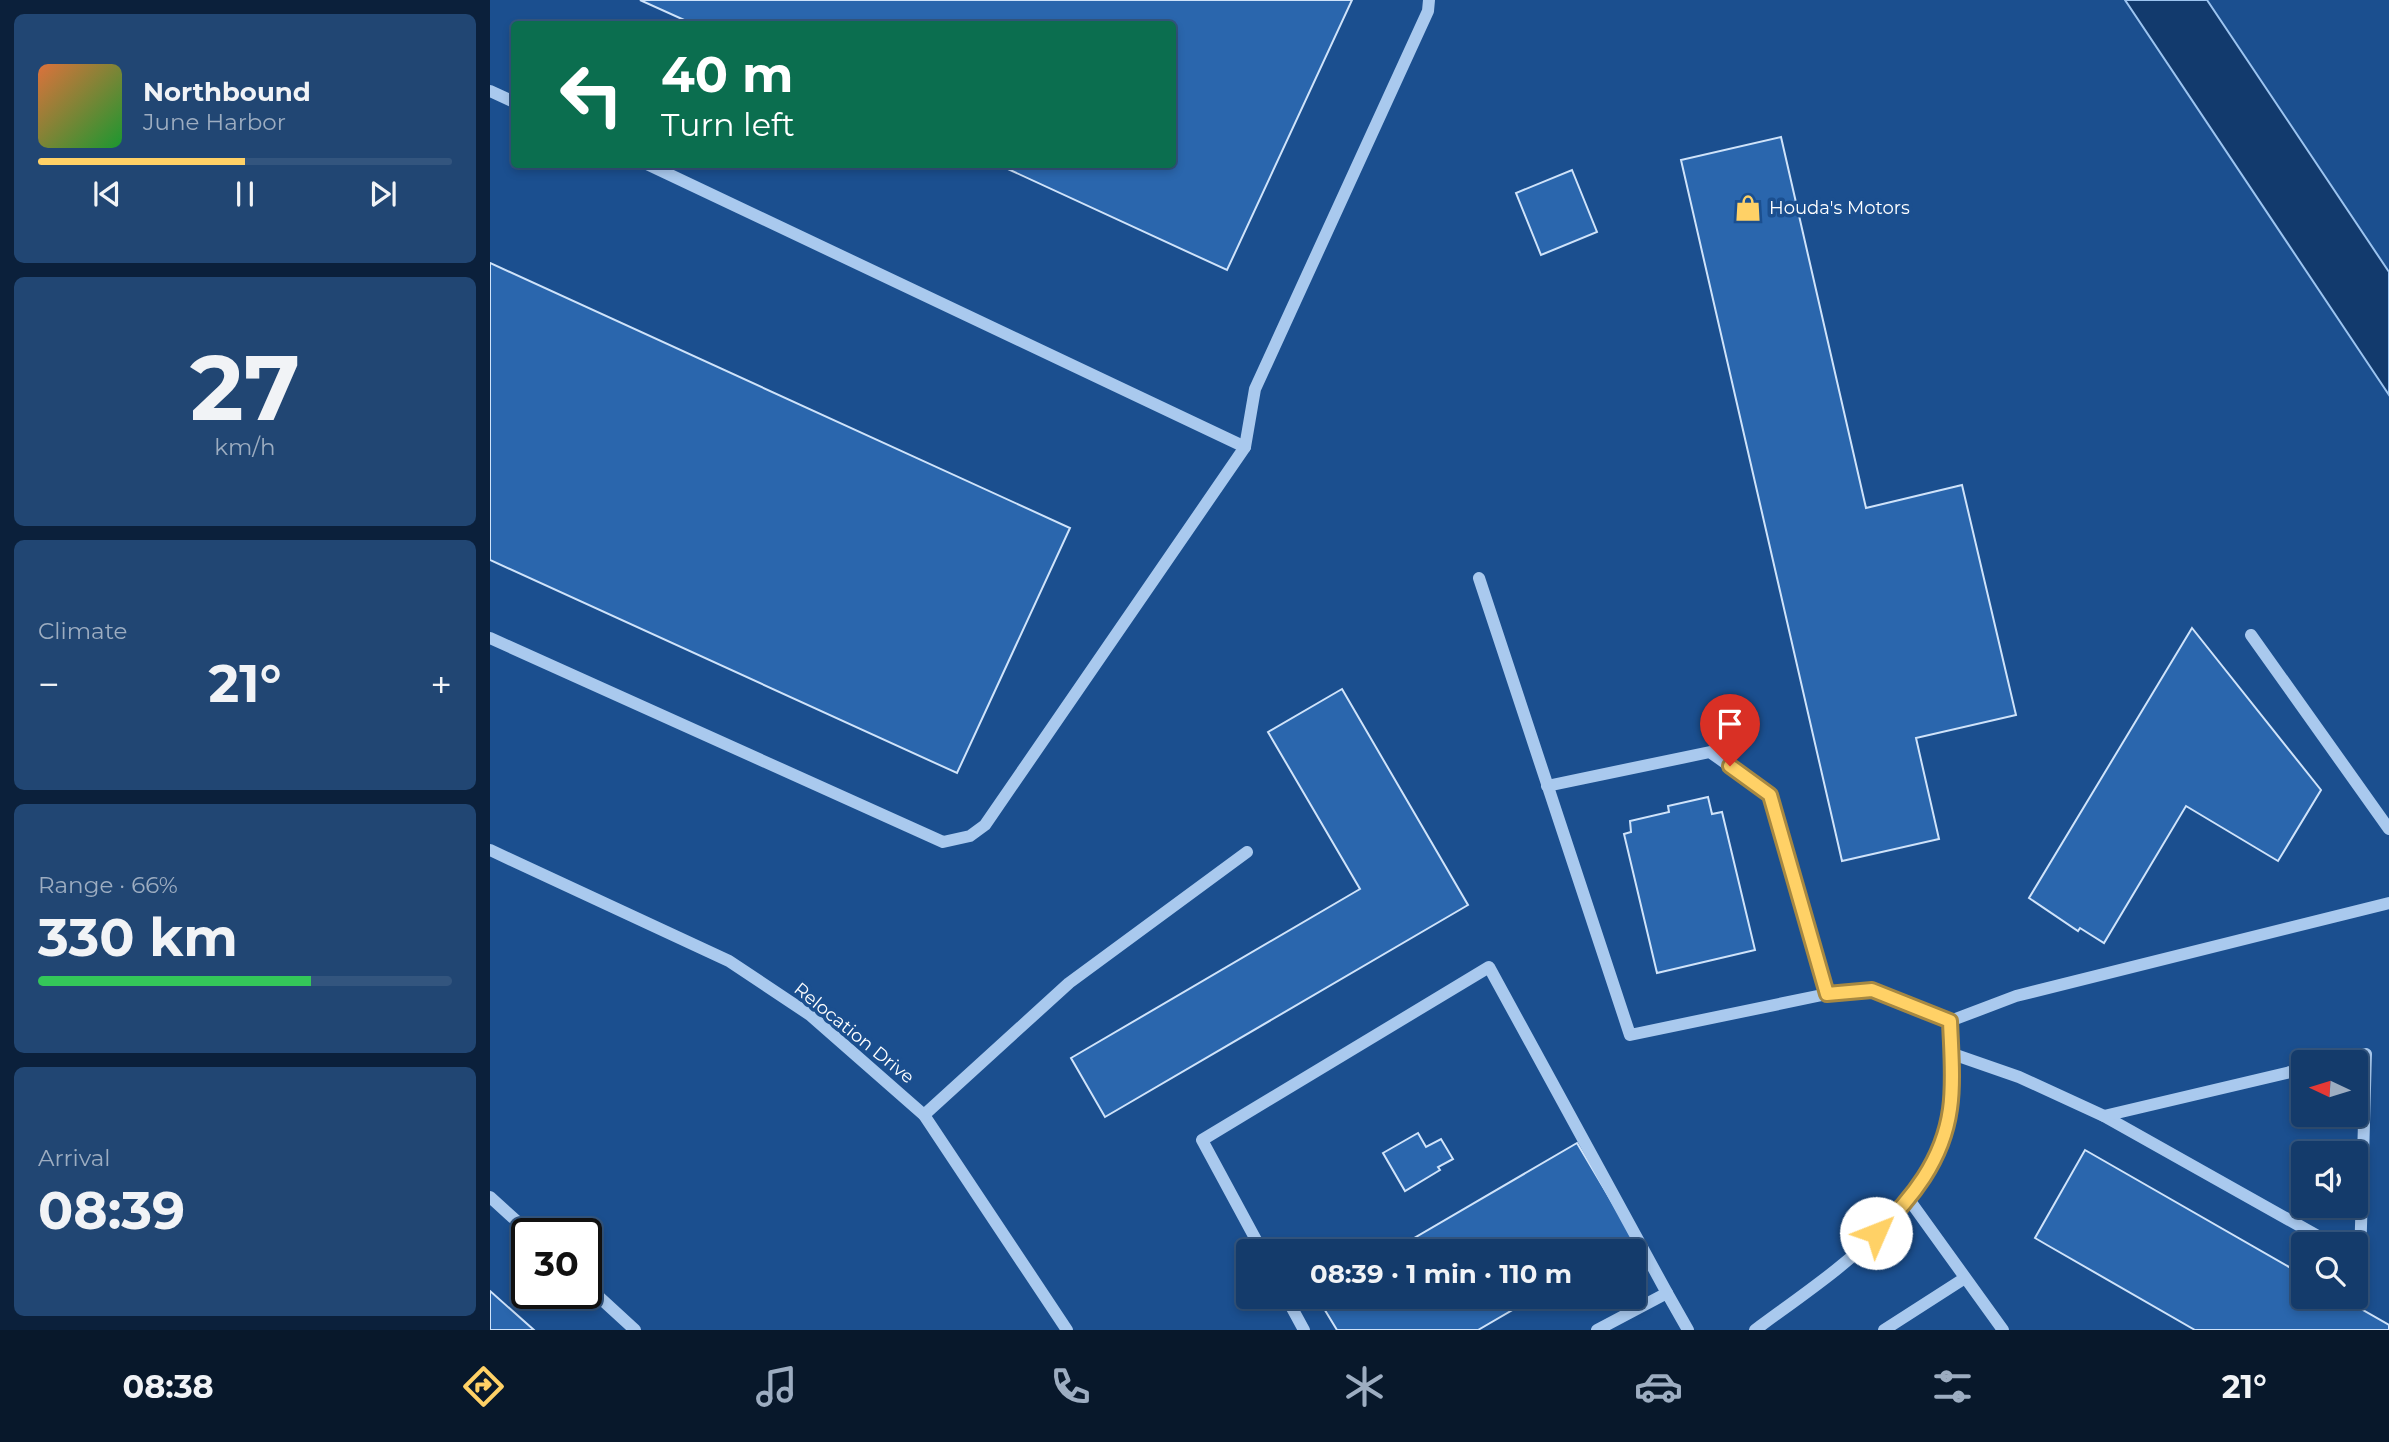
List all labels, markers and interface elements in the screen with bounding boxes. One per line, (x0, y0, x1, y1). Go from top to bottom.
text: 40 m (661, 45, 793, 104)
icon: left (546, 49, 637, 140)
text: Northbound (143, 76, 311, 108)
text: Turn left (661, 105, 795, 144)
text: June Harbor (143, 108, 286, 136)
icon: previous (88, 175, 126, 213)
icon: pause (226, 175, 264, 213)
icon: next (364, 175, 402, 213)
shop icon: Houda's Motors (1733, 193, 1763, 223)
place label: Houda's Motors (1769, 197, 1910, 219)
text: 27 (190, 332, 300, 443)
text: km/h (214, 433, 276, 461)
text: Climate (38, 617, 127, 645)
text: 21° (209, 652, 281, 715)
text: − (38, 661, 60, 708)
text: + (430, 661, 452, 708)
pin (1700, 694, 1760, 766)
icon: arrive (1711, 705, 1749, 743)
text: Range · 66% (38, 871, 178, 899)
text: 330 km (38, 906, 238, 969)
street label: Relocation Drive (789, 978, 919, 1088)
north arrow (2291, 1050, 2368, 1127)
map controls (2291, 1050, 2368, 1309)
button: sound (2291, 1141, 2368, 1218)
text: Arrival (38, 1144, 111, 1172)
text: 08:39 (38, 1179, 185, 1242)
position arrow (1839, 1196, 1913, 1270)
speed limit sign: 30 (511, 1218, 602, 1309)
button: search (2291, 1232, 2368, 1309)
text: 08:39 · 1 min · 110 m (1310, 1258, 1572, 1290)
icon: directions (459, 1362, 508, 1411)
icon: music (752, 1362, 801, 1411)
icon: phone (1046, 1362, 1095, 1411)
icon: climate (1340, 1362, 1389, 1411)
icon: car (1634, 1362, 1683, 1411)
icon: filters (1928, 1362, 1977, 1411)
text: 08:38 (122, 1367, 214, 1406)
text: 21° (2222, 1367, 2267, 1406)

